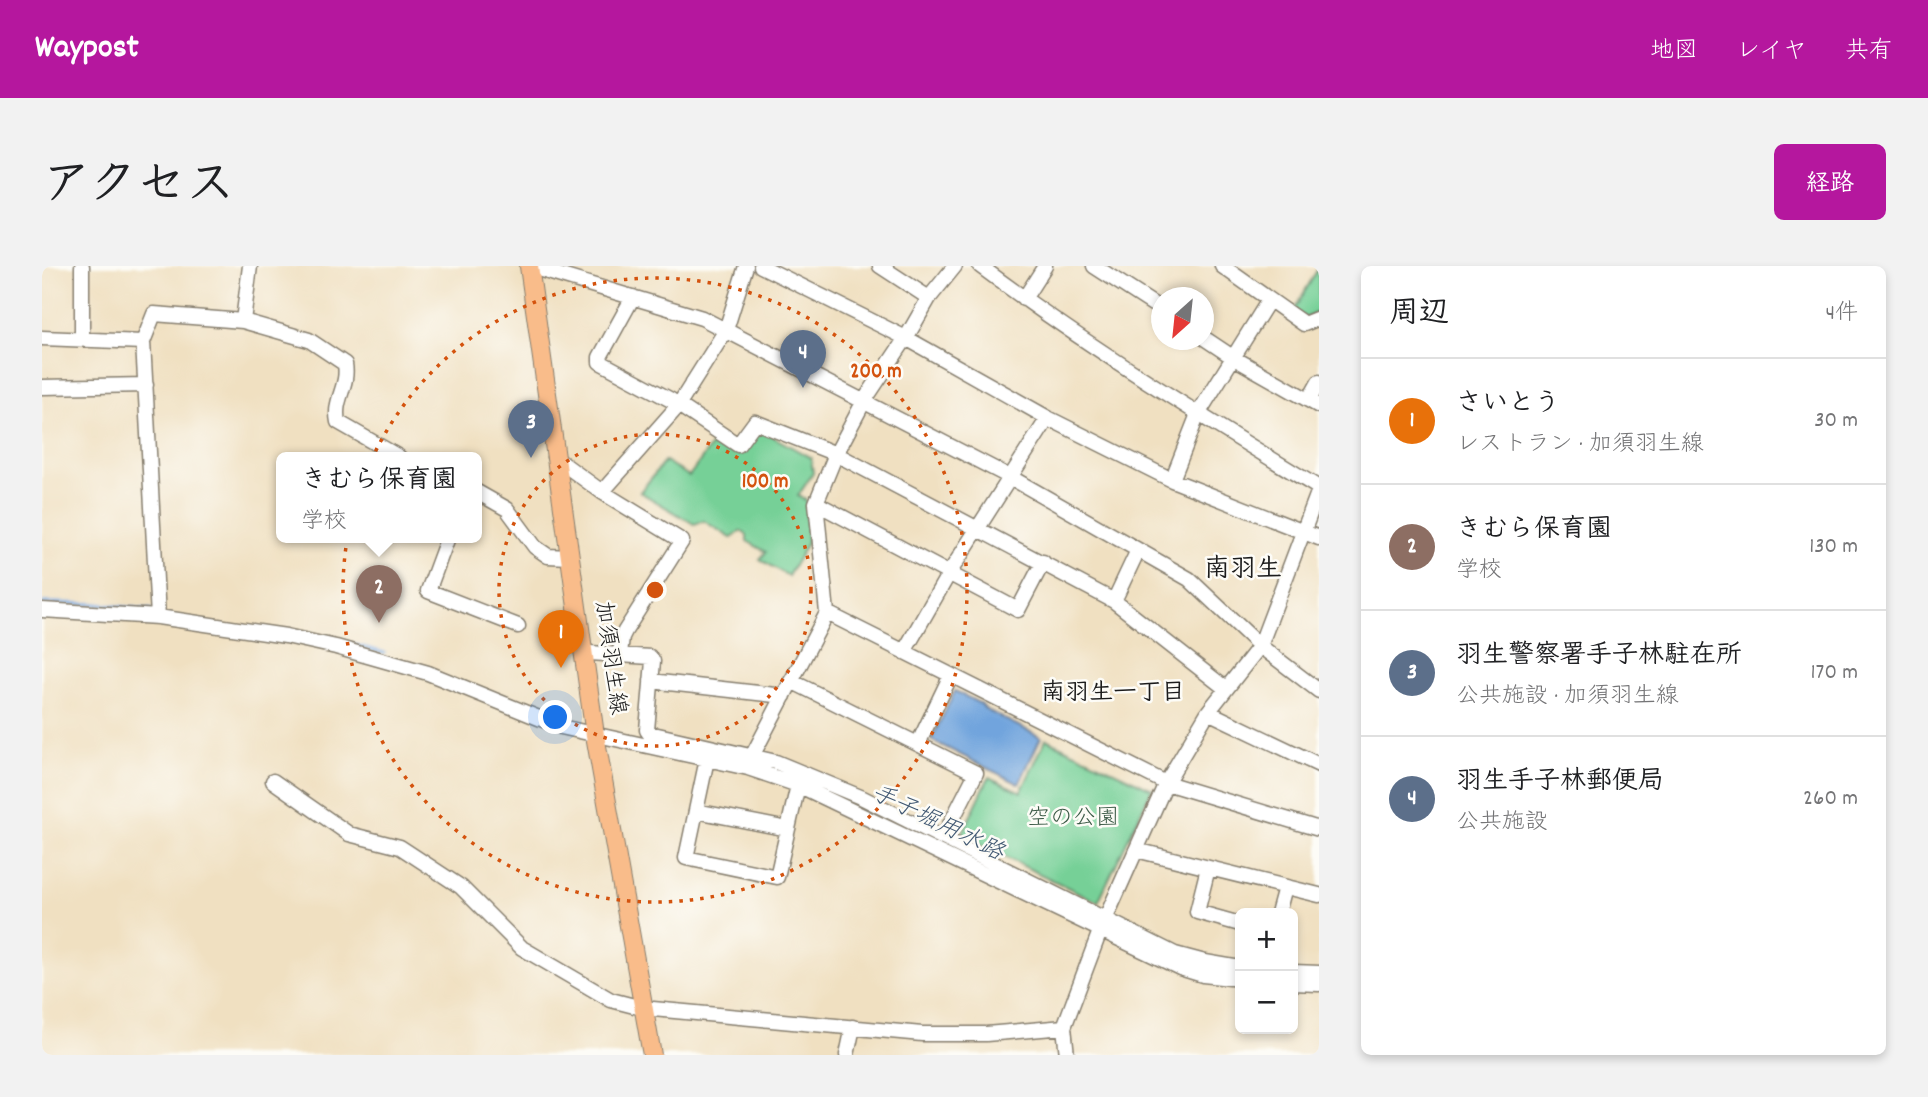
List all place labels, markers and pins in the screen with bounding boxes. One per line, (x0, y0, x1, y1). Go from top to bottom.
pin: 4 (780, 330, 826, 388)
pin: 3 (508, 400, 554, 458)
pin: 2 (356, 565, 402, 623)
centre of rings (643, 578, 667, 602)
pin: 1 (538, 610, 584, 668)

